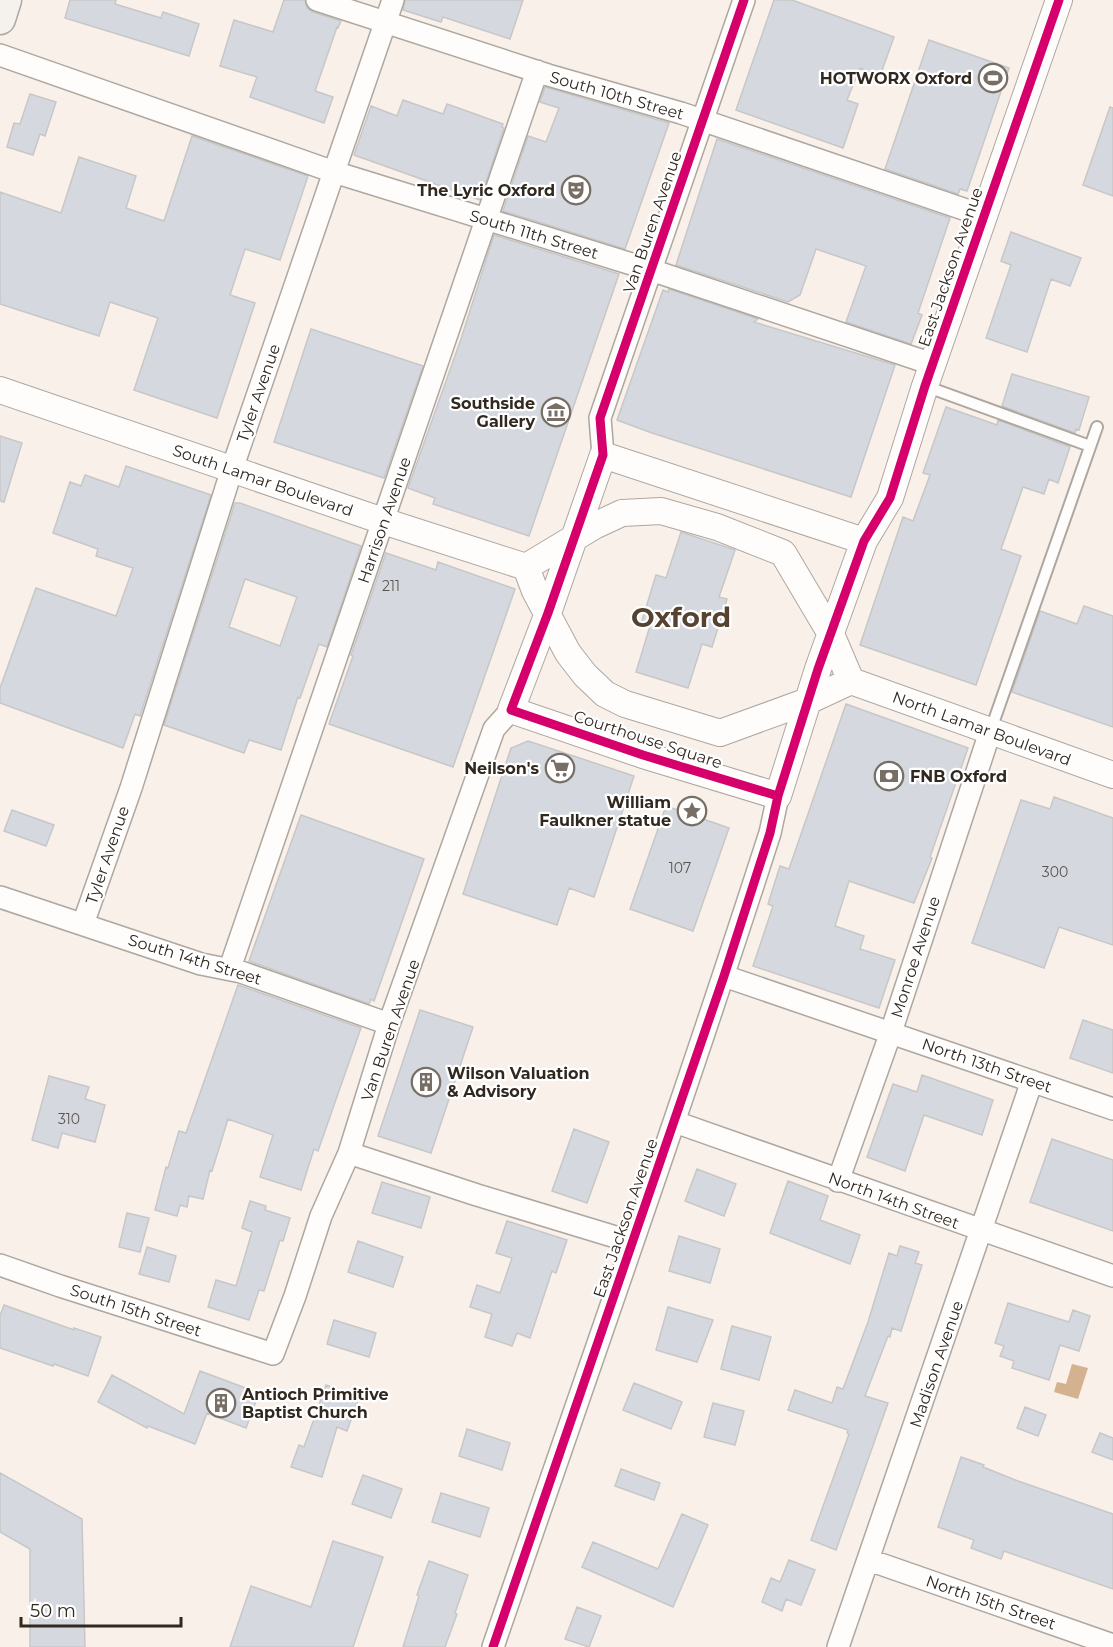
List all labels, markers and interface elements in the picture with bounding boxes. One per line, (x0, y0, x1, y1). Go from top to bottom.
sports icon: HOTWORX Oxford (977, 62, 1009, 94)
street label: South 10th Street (548, 67, 687, 124)
place label: HOTWORX Oxford (820, 69, 972, 88)
street label: Van Buren Avenue (619, 149, 686, 296)
theatre icon: The Lyric Oxford (560, 174, 592, 206)
place label: The Lyric Oxford (417, 181, 555, 200)
street label: East Jackson Avenue (914, 185, 987, 349)
street label: South 11th Street (467, 206, 601, 263)
street label: Tyler Avenue (233, 341, 284, 445)
place label: Southside Gallery (451, 394, 535, 431)
museum icon: Southside Gallery (540, 396, 572, 428)
street label: South Lamar Boulevard (170, 441, 356, 520)
street label: Harrison Avenue (354, 454, 415, 586)
house number: 211 (382, 577, 400, 595)
district label: Oxford (631, 600, 731, 634)
street label: North Lamar Boulevard (890, 687, 1074, 770)
street label: Courthouse Square (571, 707, 724, 772)
supermarket icon: Neilson's (544, 752, 576, 784)
place label: Neilson's (464, 759, 539, 778)
bank icon: FNB Oxford (873, 760, 905, 792)
place label: FNB Oxford (910, 767, 1007, 786)
place label: William Faulkner statue (539, 793, 671, 830)
place icon: William Faulkner statue (676, 795, 708, 827)
street label: Tyler Avenue (82, 803, 133, 907)
house number: 107 (669, 859, 691, 877)
house number: 300 (1042, 863, 1068, 881)
street label: Monroe Avenue (887, 894, 944, 1020)
street label: South 14th Street (126, 930, 264, 989)
street label: Van Buren Avenue (357, 957, 424, 1104)
street label: North 13th Street (920, 1034, 1055, 1097)
place label: Wilson Valuation & Advisory (447, 1064, 590, 1101)
building icon: Wilson Valuation & Advisory (410, 1066, 442, 1098)
house number: 310 (58, 1110, 80, 1128)
street label: East Jackson Avenue (589, 1136, 662, 1300)
street label: North 14th Street (826, 1168, 962, 1233)
street label: South 15th Street (68, 1280, 204, 1341)
street label: Madison Avenue (906, 1298, 967, 1430)
place label: Antioch Primitive Baptist Church (241, 1385, 389, 1422)
building icon: Antioch Primitive Baptist Church (205, 1387, 237, 1419)
street label: North 15th Street (923, 1571, 1059, 1634)
scale bar (21, 1590, 182, 1628)
text: 50 m (30, 1600, 76, 1622)

